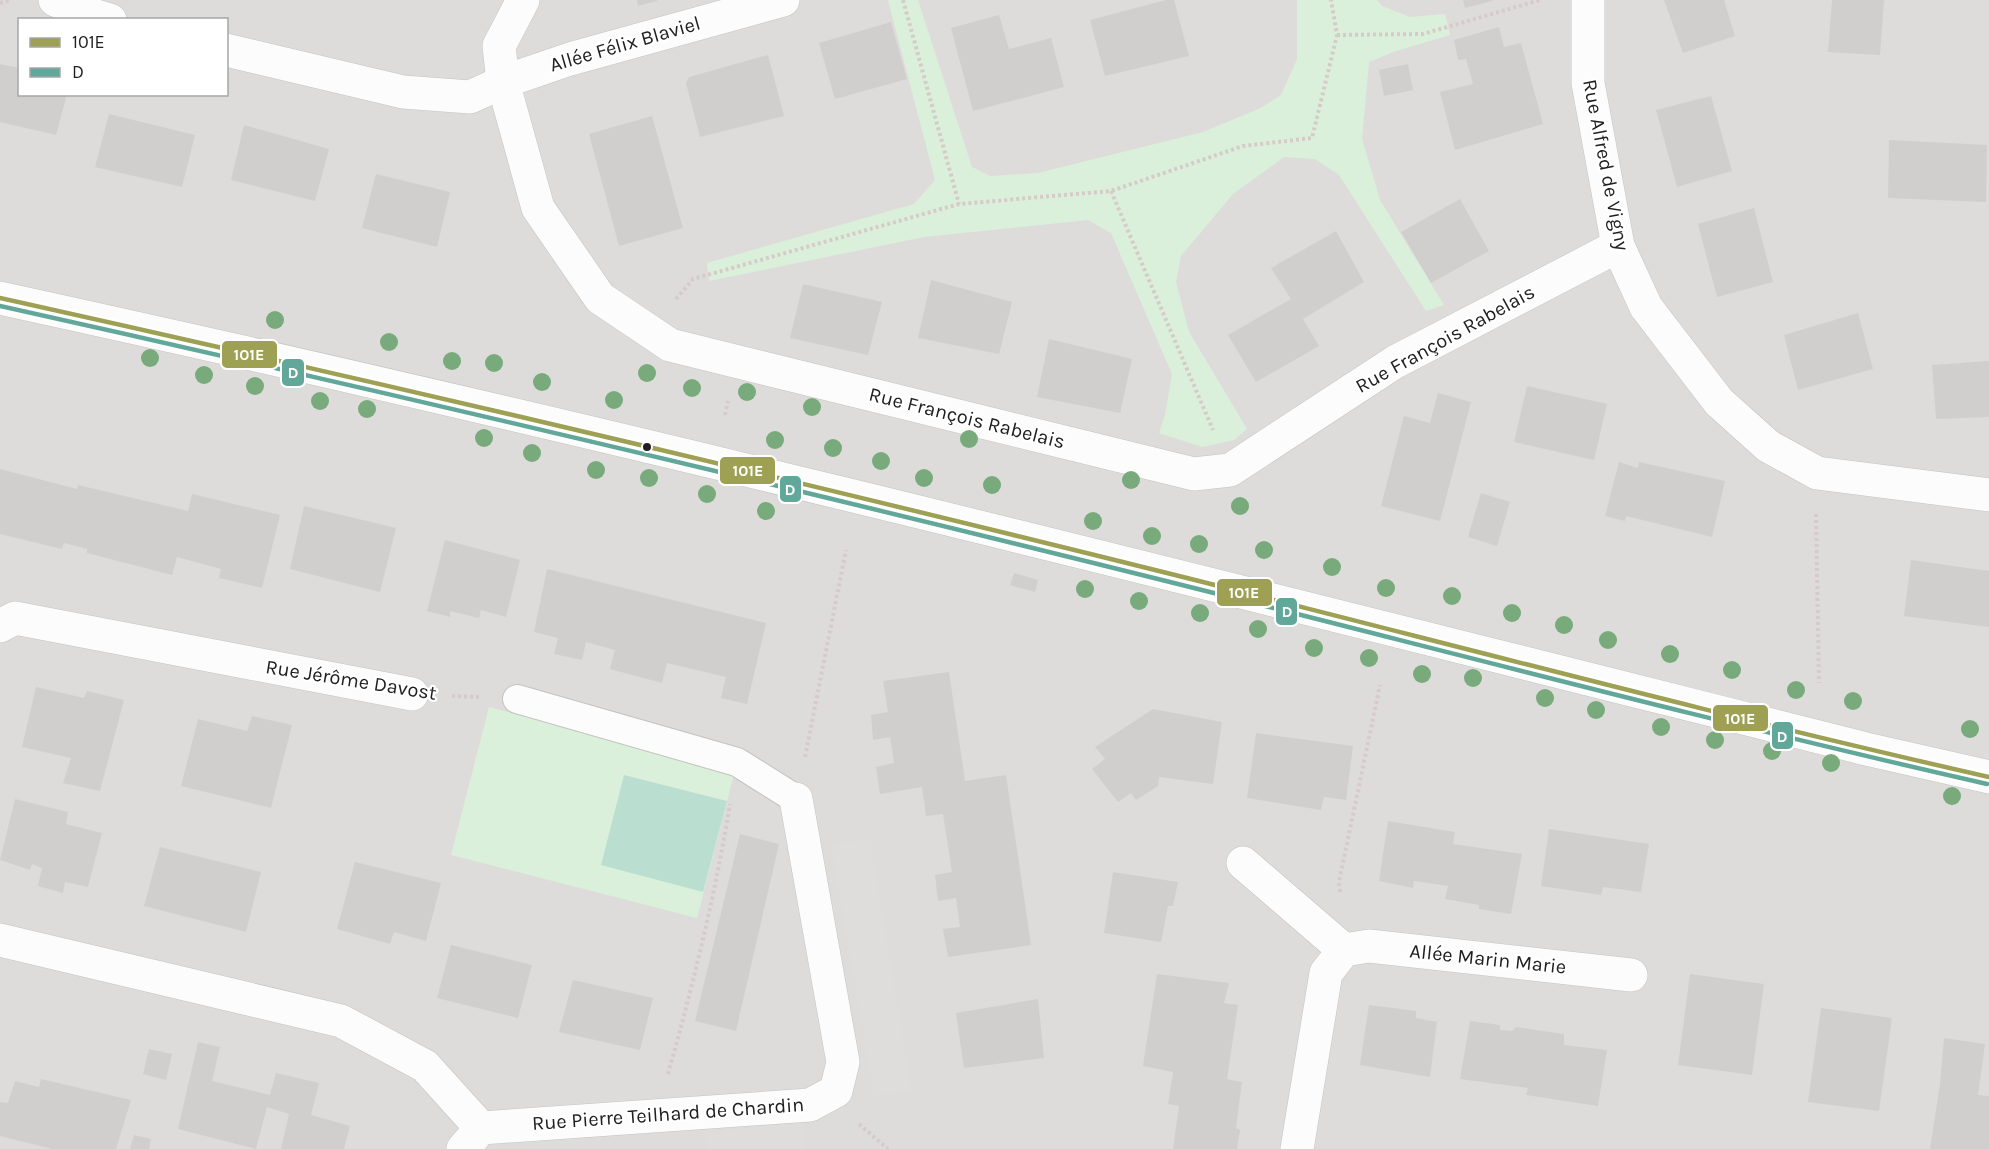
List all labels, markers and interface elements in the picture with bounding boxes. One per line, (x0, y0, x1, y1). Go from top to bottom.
street label: Allée Félix Blaviel (547, 11, 703, 77)
legend (18, 18, 228, 96)
text: 101E (72, 31, 105, 53)
text: D (72, 61, 84, 83)
street label: Rue Alfred de Vigny (1578, 77, 1634, 253)
street label: Rue François Rabelais (1351, 280, 1539, 398)
line badge: 101E (221, 340, 278, 369)
text: 101E (234, 345, 264, 364)
line badge: D (281, 358, 305, 387)
text: D (288, 363, 299, 382)
street label: Rue François Rabelais (867, 383, 1067, 453)
unlabelled marker (641, 441, 653, 453)
line badge: 101E (719, 456, 776, 485)
text: 101E (733, 461, 763, 480)
line badge: D (779, 475, 802, 503)
text: D (785, 480, 796, 499)
line badge: 101E (1216, 578, 1273, 607)
text: 101E (1229, 583, 1259, 602)
line badge: D (1275, 597, 1298, 626)
text: D (1282, 602, 1293, 621)
street label: Rue Jérôme Davost (264, 655, 439, 705)
line badge: 101E (1712, 704, 1769, 732)
text: 101E (1725, 709, 1755, 728)
line badge: D (1771, 721, 1794, 750)
text: D (1777, 727, 1788, 746)
street label: Allée Marin Marie (1409, 939, 1567, 979)
street label: Rue Pierre Teilhard de Chardin (531, 1093, 805, 1135)

